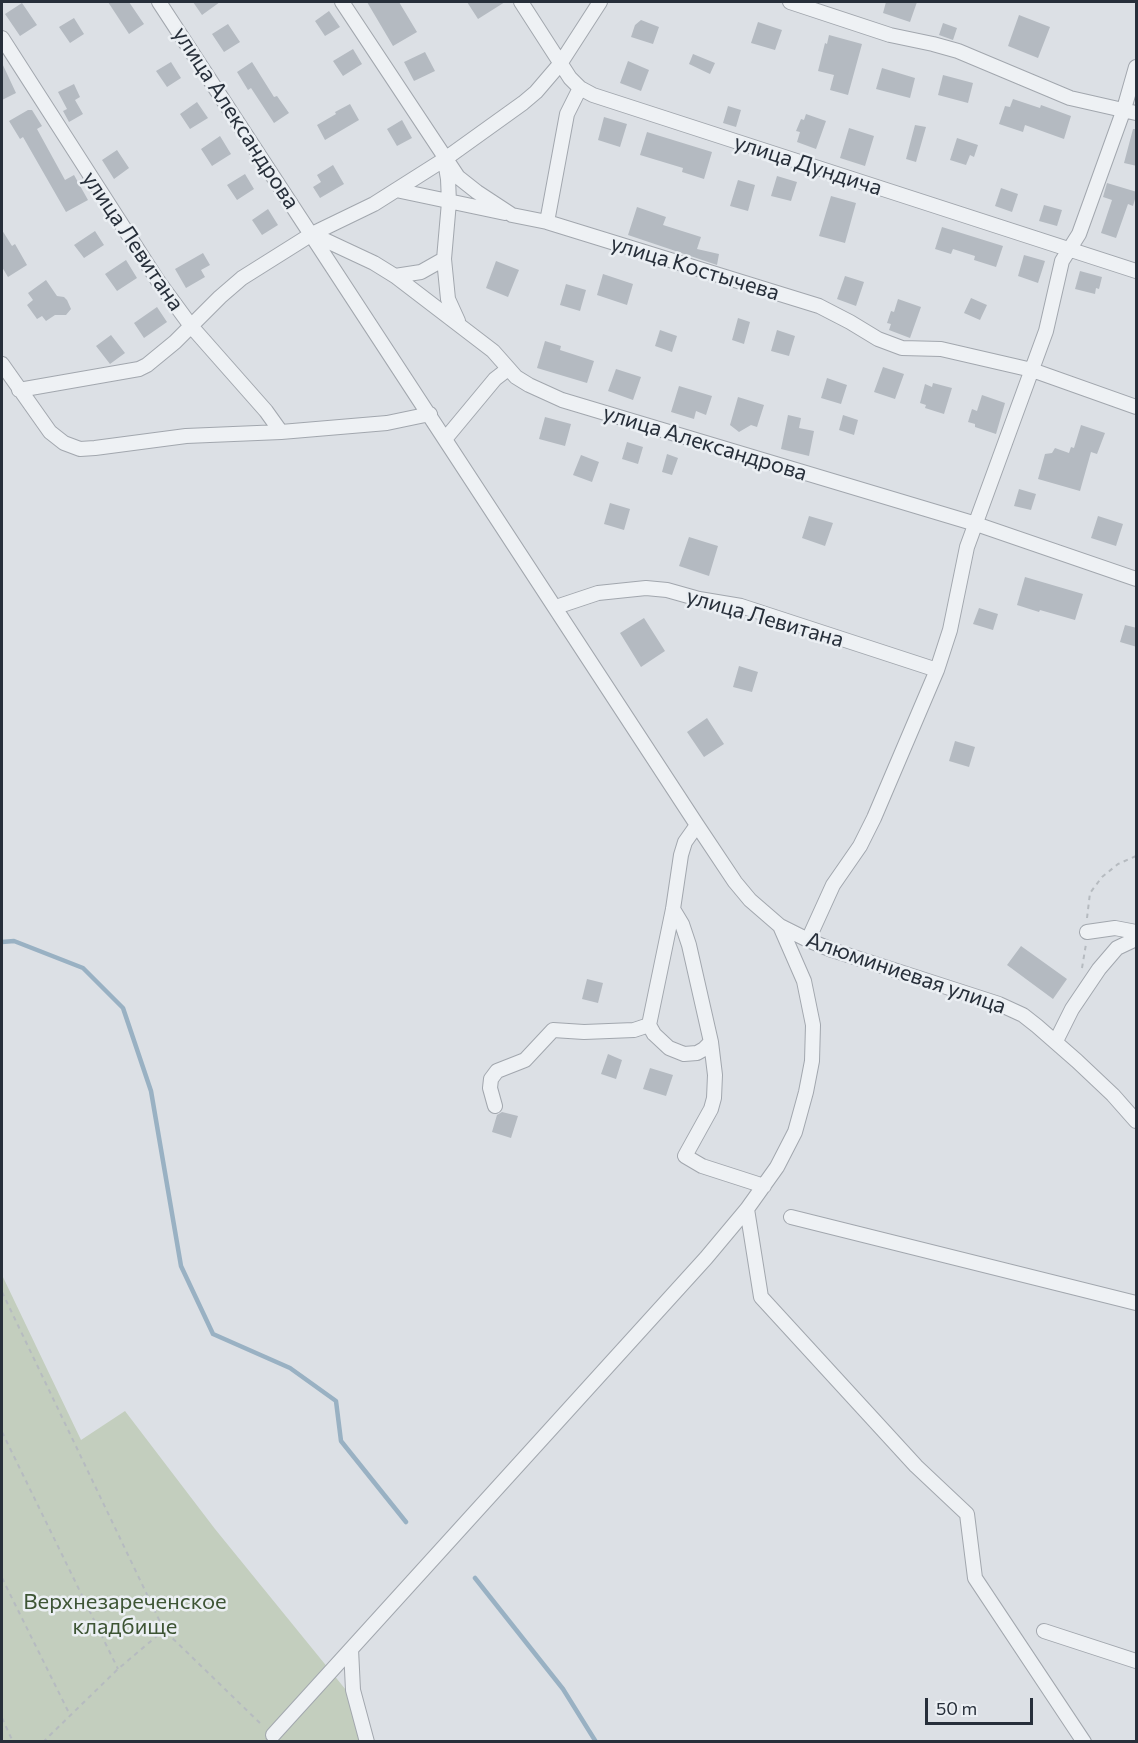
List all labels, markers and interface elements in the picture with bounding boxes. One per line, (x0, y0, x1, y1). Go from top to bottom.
street label: улица Александрова (167, 22, 305, 214)
street label: улица Дундича (731, 129, 885, 201)
street label: улица Левитана (77, 166, 189, 316)
street label: улица Костычева (607, 230, 783, 306)
street label: улица Александрова (600, 399, 810, 487)
street label: улица Левитана (683, 583, 847, 653)
street label: Алюминиевая улица (802, 926, 1010, 1020)
park label: Верхнезареченское кладбище (23, 1589, 227, 1640)
scale bar (928, 1686, 1036, 1724)
text: 50 m (936, 1697, 977, 1719)

